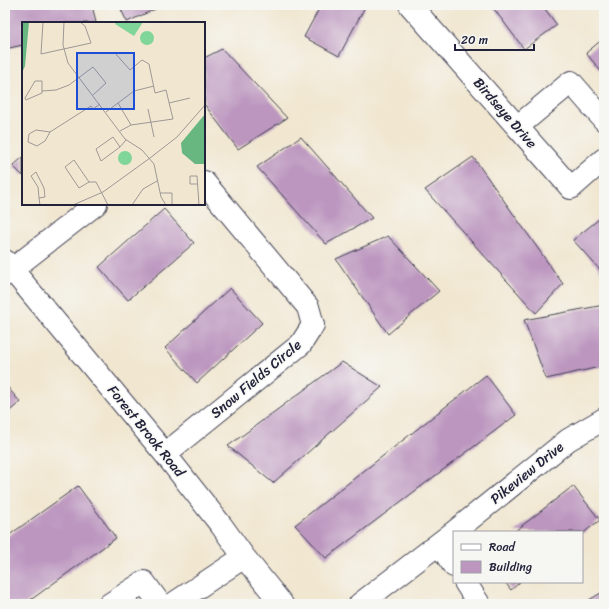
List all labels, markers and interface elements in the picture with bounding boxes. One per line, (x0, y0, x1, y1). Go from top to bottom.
inset map (22, 22, 205, 205)
scale bar (455, 26, 534, 52)
text: 20 m (461, 29, 488, 51)
street label: Birdseye Drive (467, 72, 543, 154)
street label: Snow Fields Circle (205, 333, 307, 425)
street label: Forest Brook Road (101, 379, 192, 484)
street label: Pikeview Drive (485, 435, 570, 511)
legend (453, 531, 583, 583)
text: Road (489, 536, 516, 558)
text: Building (489, 556, 532, 578)

